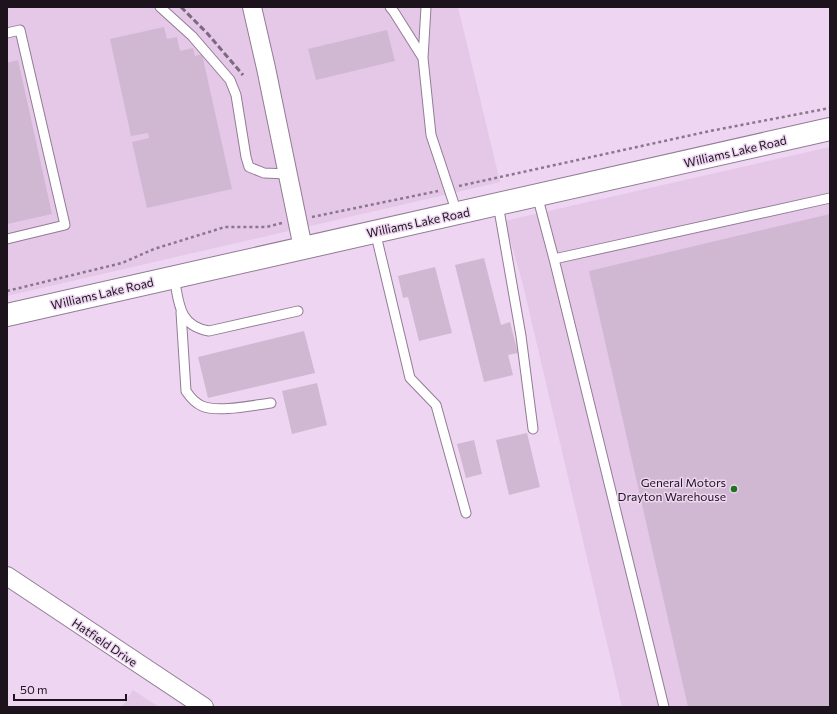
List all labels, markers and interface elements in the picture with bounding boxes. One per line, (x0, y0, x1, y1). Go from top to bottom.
street label: Williams Lake Road (682, 132, 788, 170)
street label: Williams Lake Road (365, 204, 471, 240)
street label: Williams Lake Road (49, 274, 155, 312)
place label: General Motors Drayton Warehouse (618, 475, 726, 503)
marker: General Motors Drayton Warehouse (729, 484, 739, 494)
street label: Hatfield Drive (70, 615, 140, 669)
scale bar (14, 676, 126, 702)
text: 50 m (20, 682, 48, 696)

